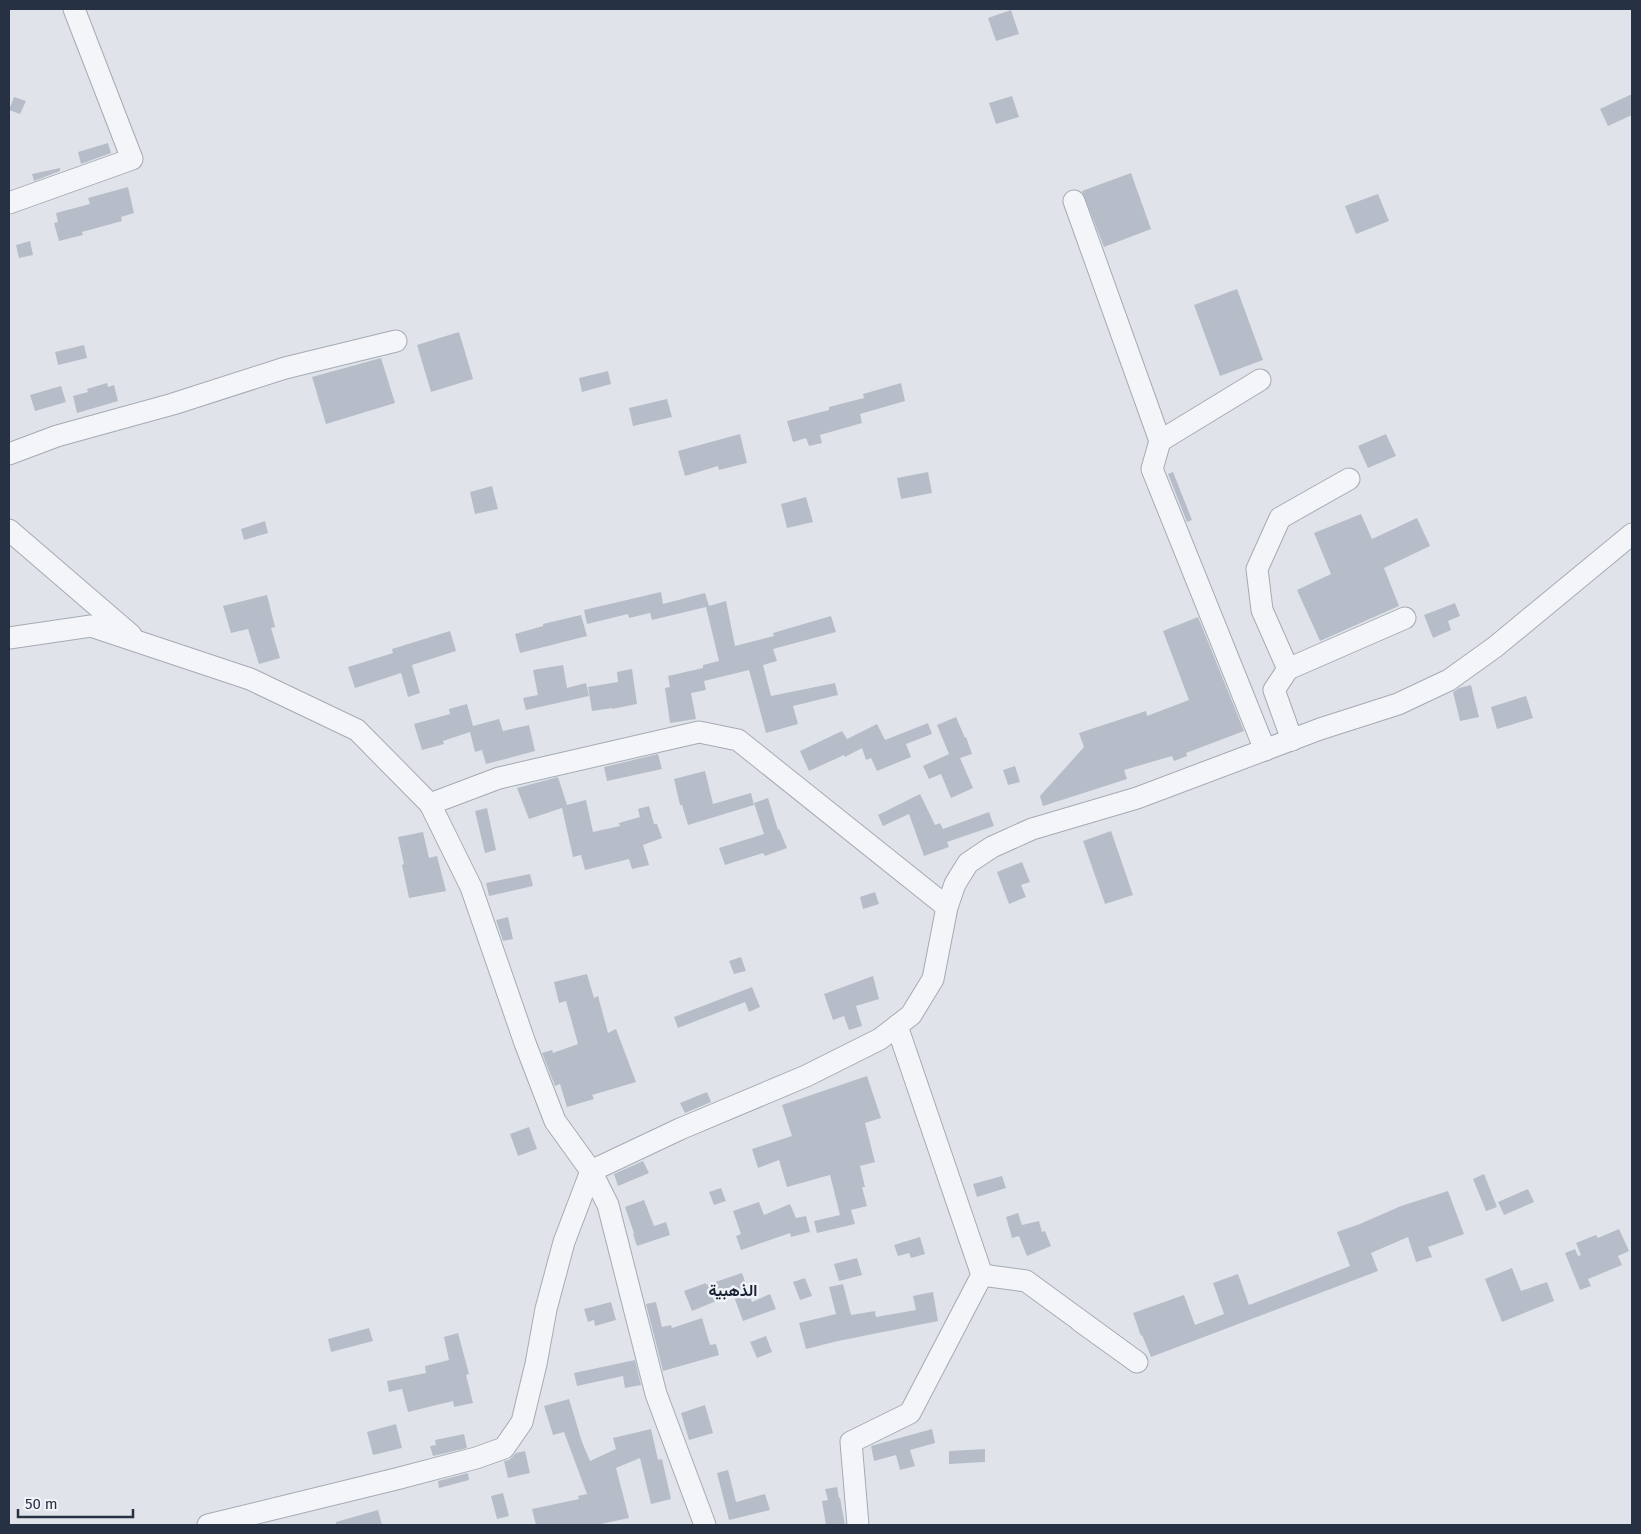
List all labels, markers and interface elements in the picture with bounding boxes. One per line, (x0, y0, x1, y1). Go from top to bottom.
district label: الذهبية (709, 1281, 757, 1300)
scale bar (18, 1486, 132, 1518)
text: 50 m (25, 1495, 58, 1513)

